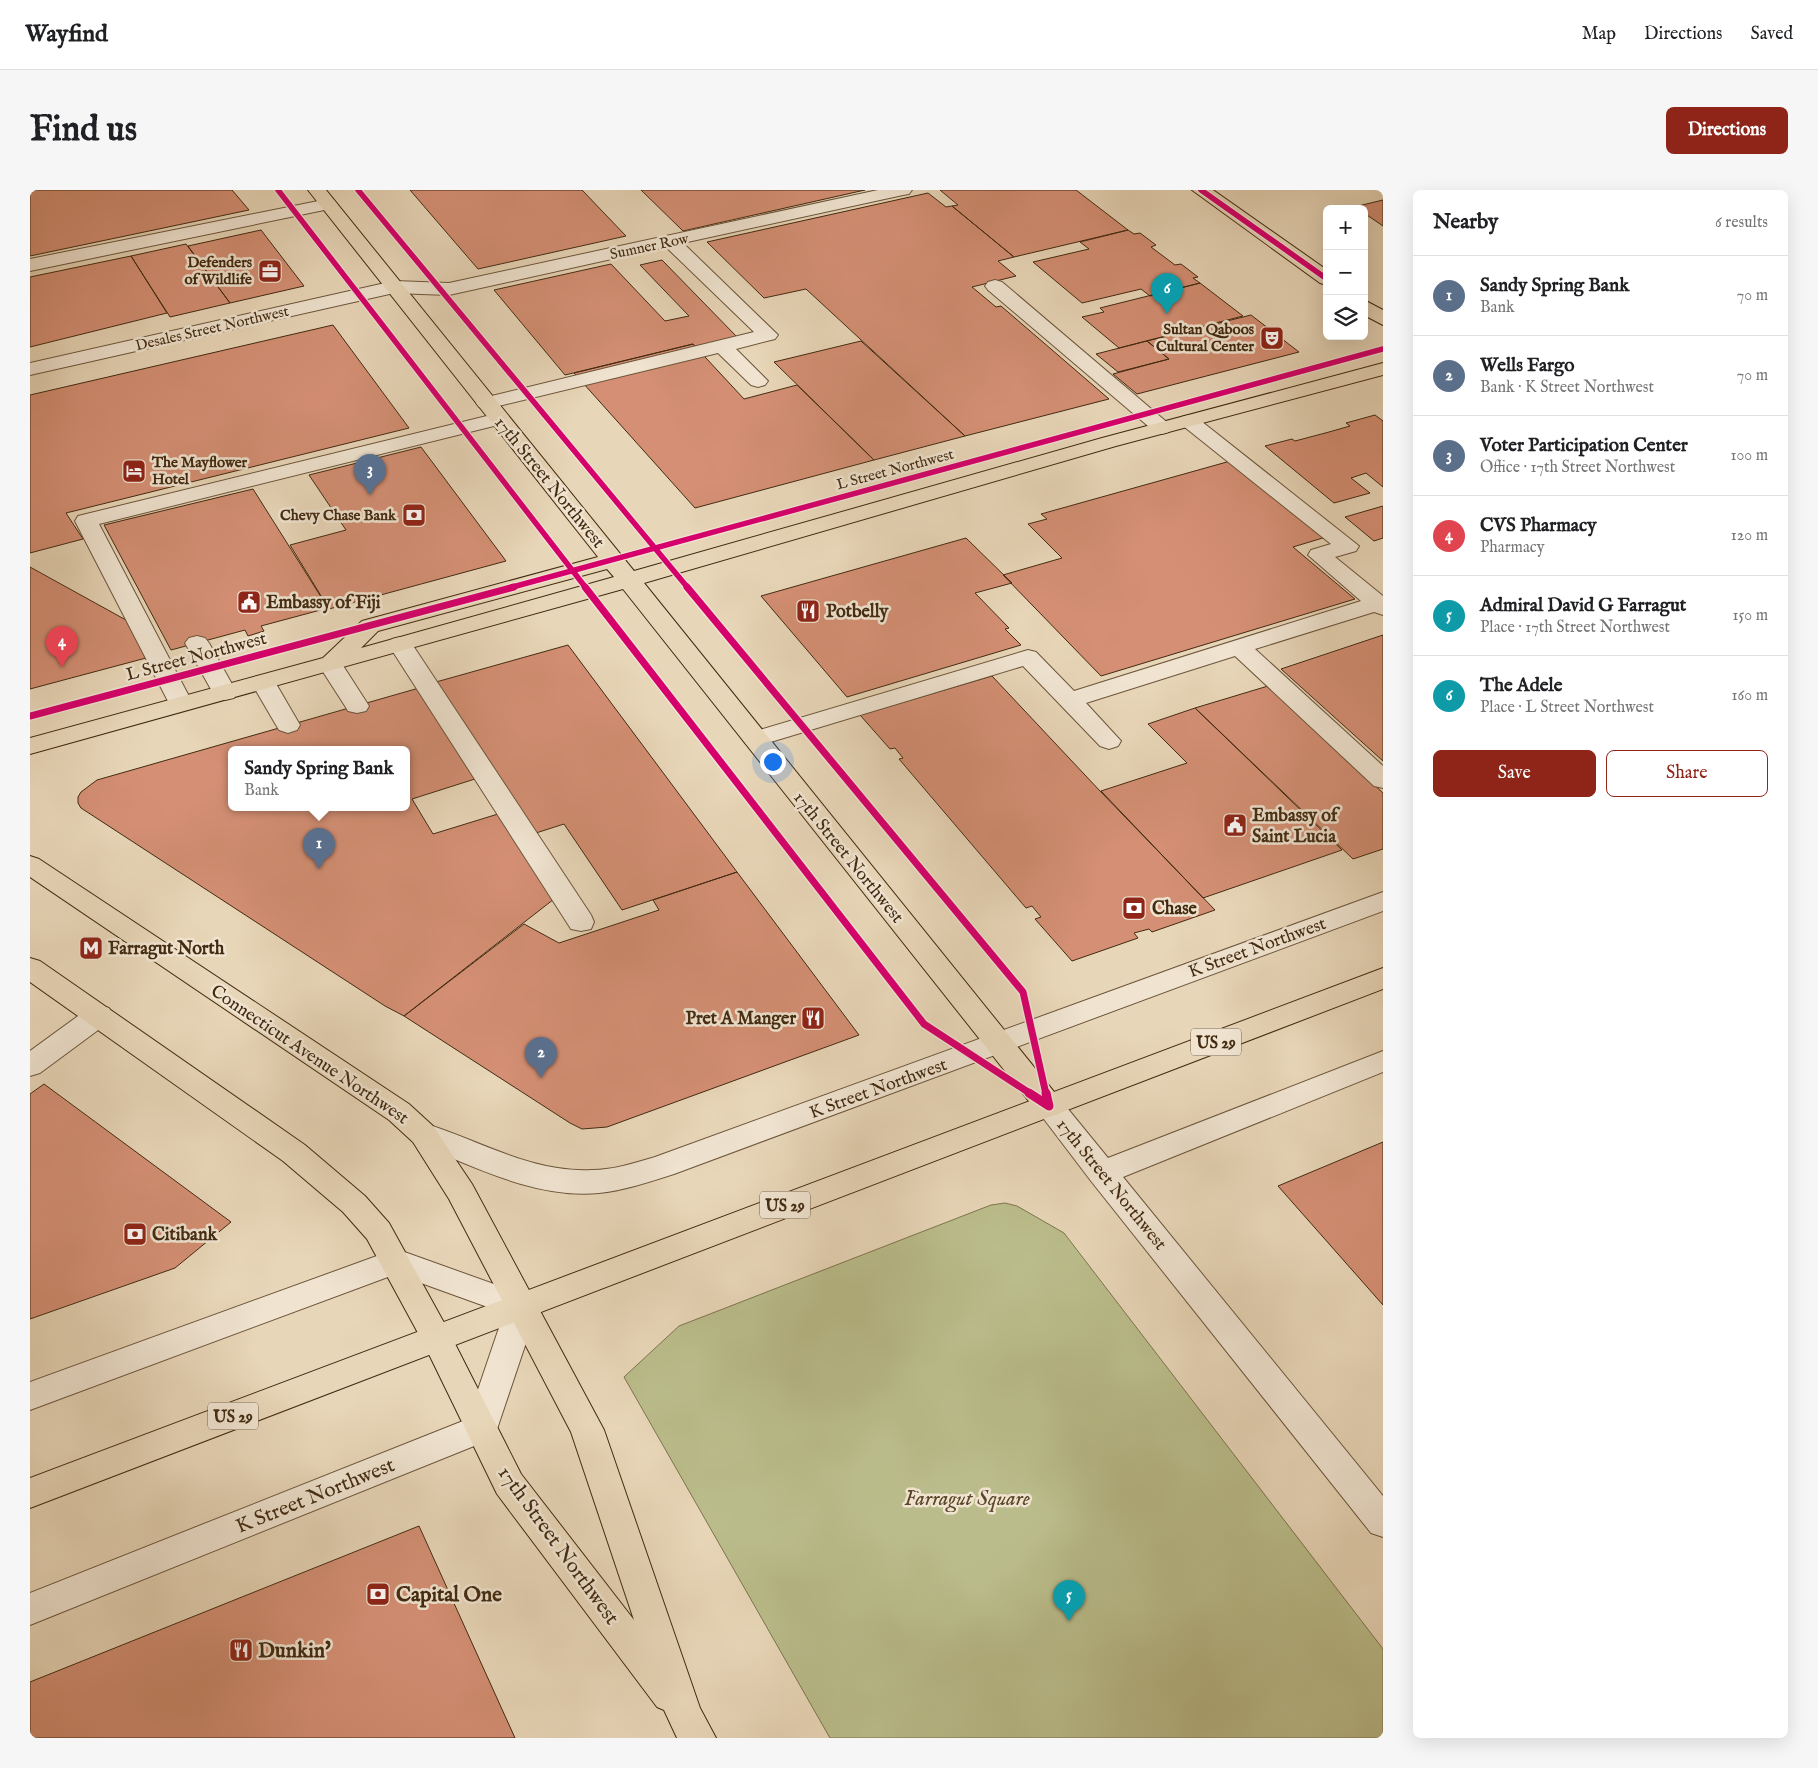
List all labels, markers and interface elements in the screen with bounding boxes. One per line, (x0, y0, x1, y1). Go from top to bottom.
text: Wayfind (25, 19, 108, 50)
text: Map (1582, 23, 1616, 46)
text: Directions (1644, 23, 1722, 46)
text: Saved (1750, 23, 1793, 46)
button: Directions (1666, 107, 1788, 154)
text: Find us (30, 108, 137, 153)
map controls (1323, 205, 1368, 340)
button: + (1323, 205, 1368, 250)
text: Nearby (1433, 209, 1498, 236)
text: 6 results (1715, 213, 1768, 233)
street label: Sumner Row (608, 229, 691, 264)
button: − (1323, 250, 1368, 295)
place label: Defenders of Wildlife (184, 253, 253, 289)
office icon: Defenders of Wildlife (257, 258, 283, 284)
pin: 6 (1151, 273, 1183, 314)
text: Sandy Spring Bank (1480, 274, 1629, 298)
text: 1 (1446, 286, 1452, 306)
text: 70 m (1737, 286, 1768, 306)
button: layers (1323, 295, 1368, 340)
text: Bank (1480, 298, 1515, 318)
street label: Desales Street Northwest (134, 302, 291, 355)
place label: Sultan Qaboos Cultural Center (1156, 320, 1255, 356)
theatre icon: Sultan Qaboos Cultural Center (1259, 325, 1285, 351)
text: Wells Fargo (1480, 354, 1575, 378)
text: 2 (1445, 366, 1453, 386)
text: 70 m (1737, 366, 1768, 386)
text: Bank · K Street Northwest (1480, 378, 1654, 398)
street label: 17th Street Northwest (489, 412, 609, 553)
text: Voter Participation Center (1480, 434, 1688, 458)
street label: L Street Northwest (834, 445, 956, 494)
text: 3 (1446, 446, 1452, 466)
text: 100 m (1731, 446, 1768, 466)
place label: The Mayflower Hotel (151, 453, 248, 489)
pin: 3 (354, 454, 386, 495)
hotel icon: The Mayflower Hotel (121, 458, 147, 484)
text: Office · 17th Street Northwest (1480, 458, 1675, 478)
bank icon: Chevy Chase Bank (401, 502, 427, 528)
place label: Chevy Chase Bank (280, 506, 397, 525)
text: CVS Pharmacy (1480, 514, 1597, 538)
text: 4 (1445, 526, 1453, 546)
text: 120 m (1731, 526, 1768, 546)
text: Pharmacy (1480, 538, 1545, 558)
public building icon: Embassy of Fiji (236, 589, 262, 615)
place label: Embassy of Fiji (266, 592, 381, 615)
text: Admiral David G Farragut (1480, 594, 1686, 618)
restaurant icon: Potbelly (795, 598, 821, 624)
place label: Potbelly (826, 601, 889, 624)
text: 5 (1446, 606, 1452, 626)
text: 150 m (1733, 606, 1768, 626)
text: Place · 17th Street Northwest (1480, 618, 1670, 638)
pin: 4 (46, 626, 78, 667)
street label: L Street Northwest (124, 628, 269, 687)
text: The Adele (1480, 674, 1562, 698)
text: 6 (1446, 686, 1452, 706)
text: 160 m (1732, 686, 1768, 706)
text: Place · L Street Northwest (1480, 698, 1654, 718)
popup (228, 746, 410, 811)
your location (760, 749, 786, 775)
button: Save (1433, 750, 1596, 797)
button: Share (1606, 750, 1768, 797)
text: Sandy Spring Bank (244, 757, 394, 781)
text: Bank (244, 781, 279, 801)
street label: 17th Street Northwest (788, 787, 908, 928)
place label: Embassy of Saint Lucia (1252, 805, 1341, 849)
public building icon: Embassy of Saint Lucia (1222, 812, 1248, 838)
pin: 1 (303, 828, 335, 869)
bank icon: Chase (1121, 895, 1147, 921)
place label: Chase (1152, 898, 1198, 921)
street label: K Street Northwest (1185, 913, 1330, 984)
metro station icon: Farragut North (78, 935, 104, 961)
place label: Farragut North (108, 938, 225, 961)
street label: Connecticut Avenue Northwest (206, 980, 413, 1130)
restaurant icon: Pret A Manger (800, 1005, 826, 1031)
place label: Pret A Manger (686, 1008, 796, 1031)
road number: US 29 (1191, 1029, 1241, 1056)
pin: 2 (525, 1037, 557, 1078)
street label: K Street Northwest (806, 1054, 951, 1125)
street label: 17th Street Northwest (1051, 1114, 1171, 1255)
road number: US 29 (760, 1192, 810, 1218)
bank icon: Citibank (122, 1221, 148, 1247)
place label: Citibank (152, 1224, 218, 1247)
road number: US 29 (208, 1402, 258, 1430)
street label: K Street Northwest (232, 1452, 399, 1541)
street label: 17th Street Northwest (491, 1461, 625, 1631)
park label: Farragut Square (904, 1486, 1030, 1513)
pin: 5 (1053, 1580, 1085, 1621)
bank icon: Capital One (365, 1581, 391, 1607)
place label: Capital One (396, 1582, 502, 1609)
restaurant icon: Dunkin' (228, 1637, 254, 1663)
place label: Dunkin' (258, 1638, 331, 1665)

